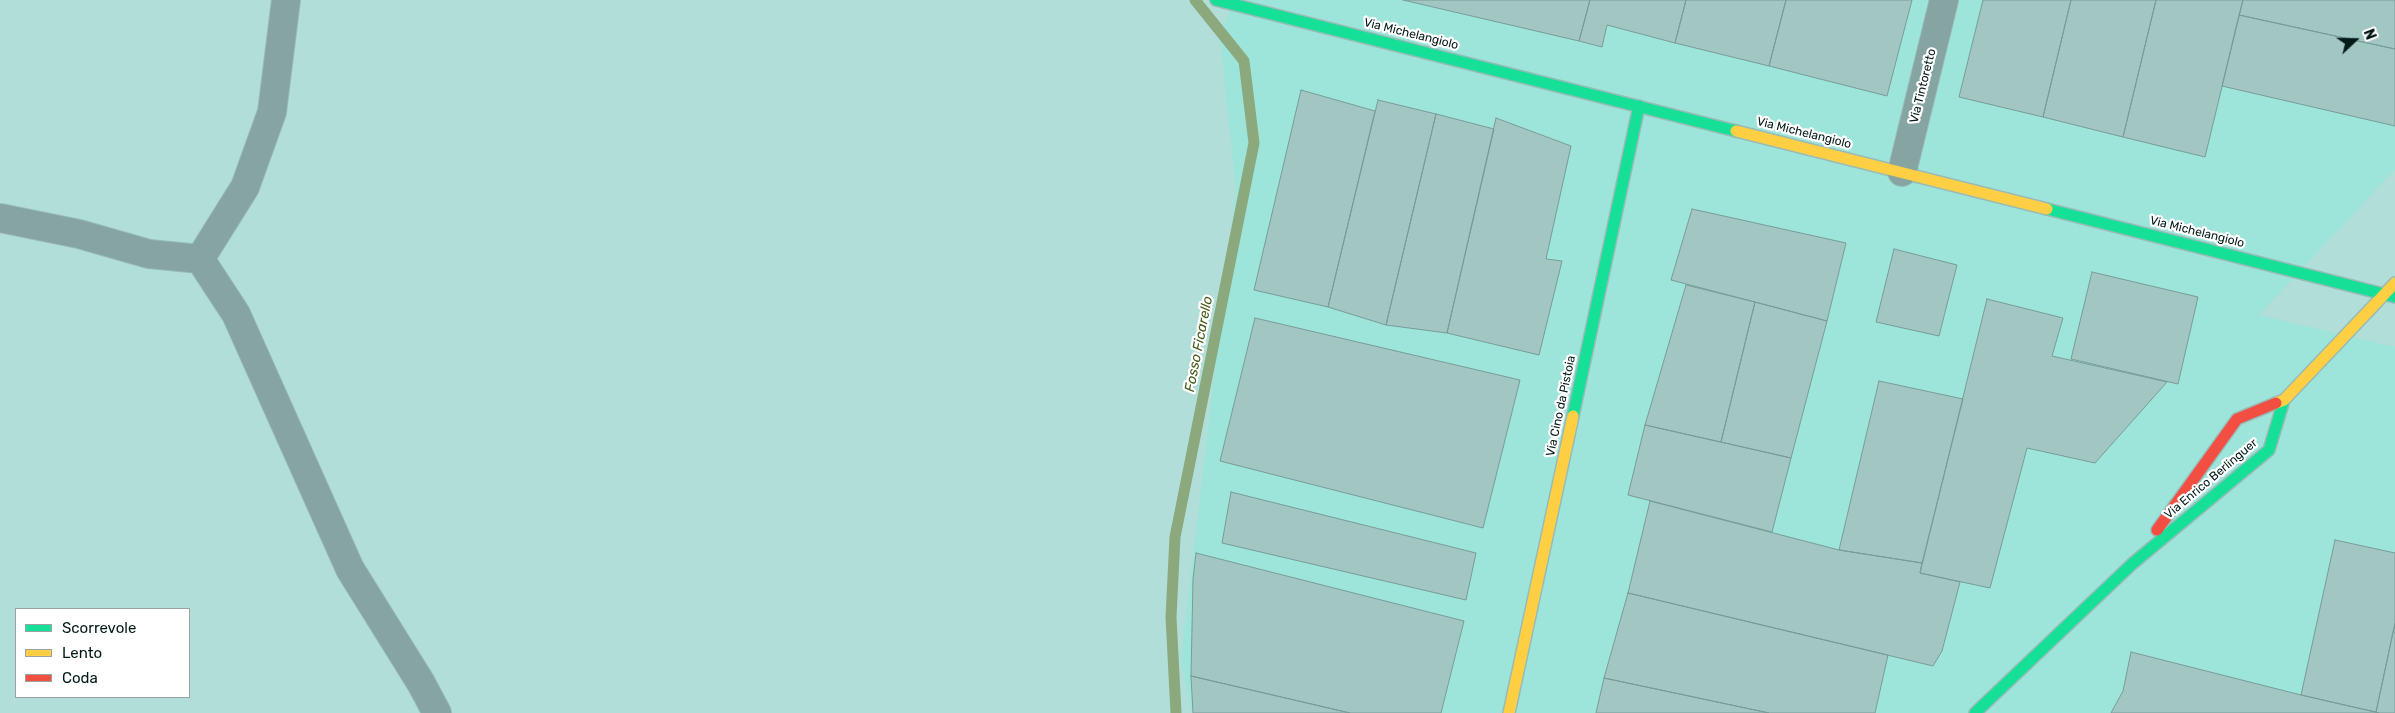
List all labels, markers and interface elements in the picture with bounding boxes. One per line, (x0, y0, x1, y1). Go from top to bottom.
street label: Via Michelangiolo (1362, 15, 1460, 53)
north arrow (2330, 15, 2380, 65)
text: N (2360, 27, 2379, 42)
street label: Via Tintoretto (1907, 47, 1939, 125)
street label: Via Michelangiolo (1755, 114, 1853, 152)
street label: Via Michelangiolo (2148, 213, 2246, 251)
water label: Fosso Ficarello (1181, 295, 1217, 393)
street label: Via Cino da Pistoia (1543, 354, 1579, 458)
street label: Via Enrico Berlinguer (2162, 436, 2260, 522)
legend (15, 608, 190, 698)
text: Scorrevole (62, 619, 136, 637)
text: Lento (62, 644, 102, 662)
text: Coda (62, 669, 98, 687)

